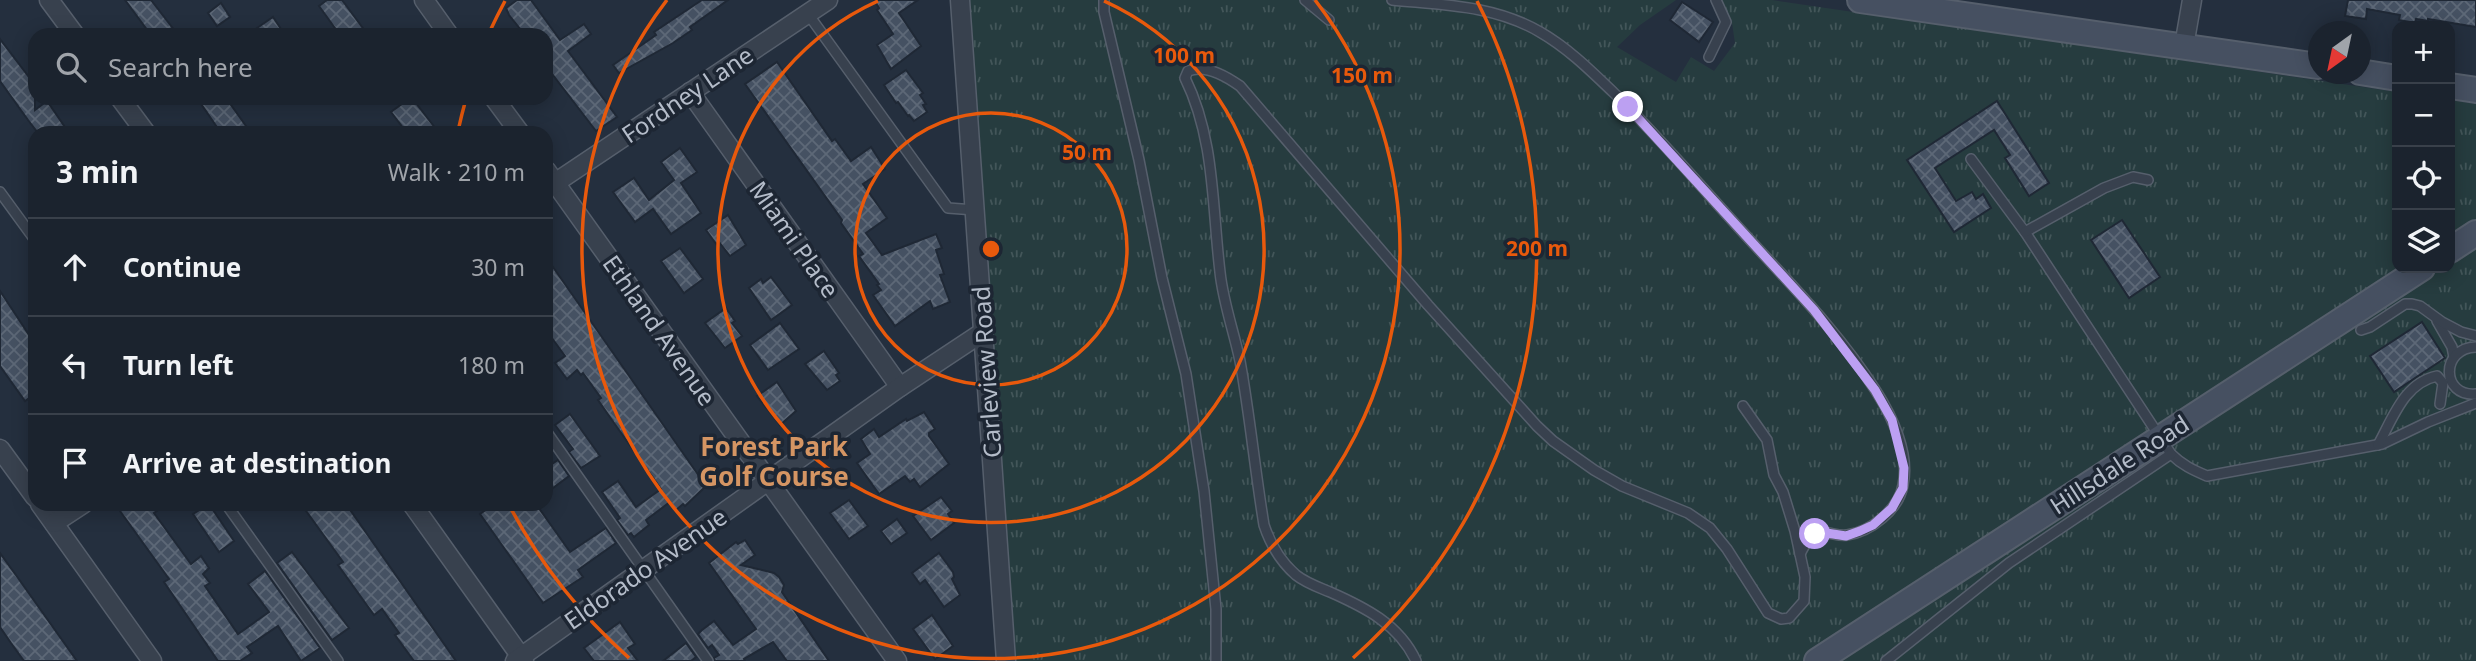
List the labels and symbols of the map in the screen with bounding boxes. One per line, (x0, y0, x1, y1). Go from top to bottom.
north arrow (2308, 21, 2371, 84)
street label: Fordney Lane (615, 38, 759, 150)
text: 100 m (1153, 41, 1215, 69)
text: 150 m (1331, 61, 1393, 89)
route end (1612, 91, 1643, 122)
text: 50 m (1062, 138, 1112, 166)
street label: Miami Place (743, 174, 847, 304)
text: 200 m (1506, 234, 1568, 262)
centre of rings (979, 237, 1003, 261)
street label: Ethland Avenue (596, 248, 724, 412)
street label: Carleview Road (964, 285, 1008, 459)
street label: Hillsdale Road (2043, 407, 2195, 521)
district label: Forest Park Golf Course (699, 428, 849, 494)
street label: Eldorado Avenue (557, 500, 733, 636)
route start (1799, 518, 1830, 549)

